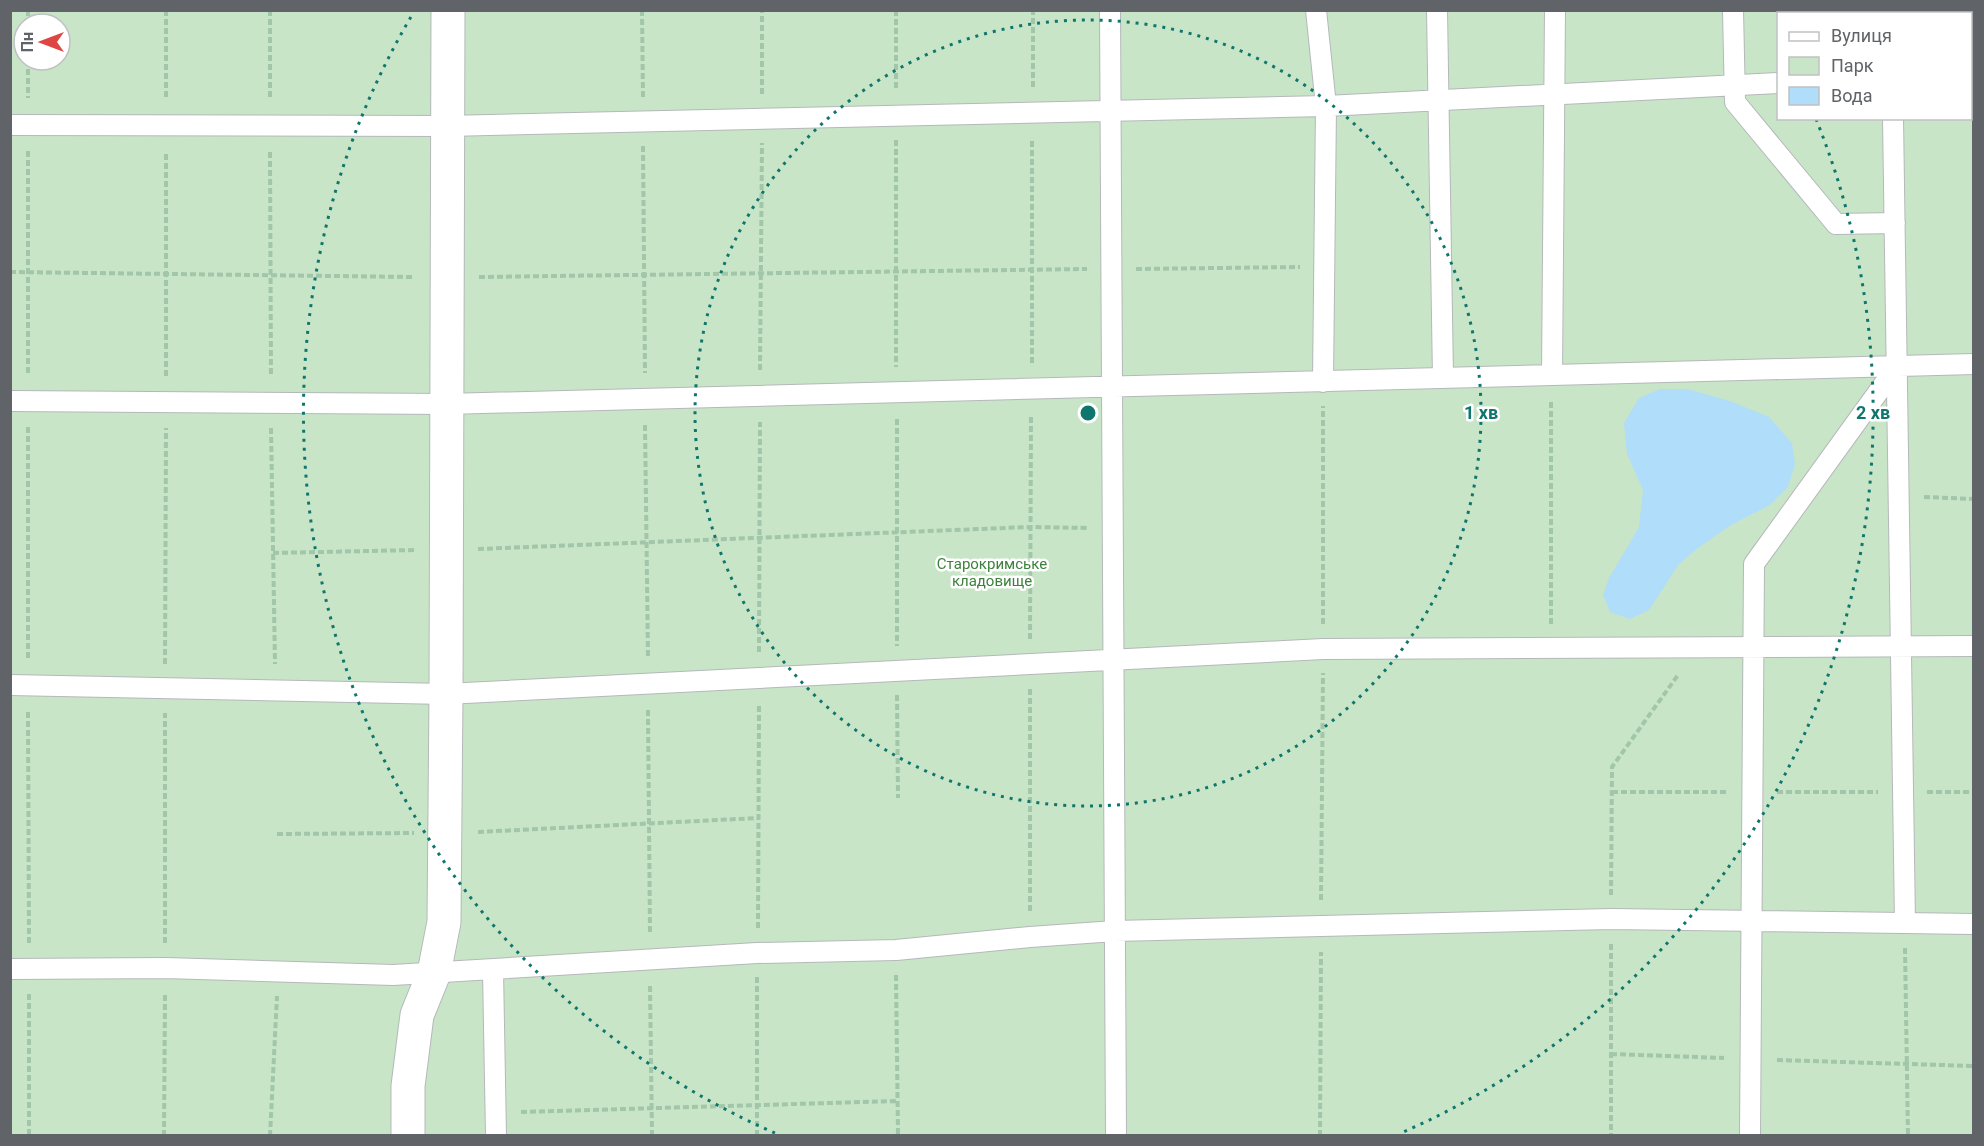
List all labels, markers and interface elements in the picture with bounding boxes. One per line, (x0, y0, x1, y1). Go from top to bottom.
north arrow (12, 12, 72, 72)
legend (1777, 12, 1972, 120)
text: Вулиця (1831, 25, 1892, 46)
text: Пн (18, 32, 37, 52)
text: Парк (1831, 55, 1874, 76)
text: Вода (1831, 85, 1873, 106)
text: 1 хв (1464, 402, 1498, 423)
text: 2 хв (1856, 402, 1890, 423)
centre of rings (1078, 403, 1098, 423)
park label: Старокримське кладовище (937, 555, 1047, 590)

